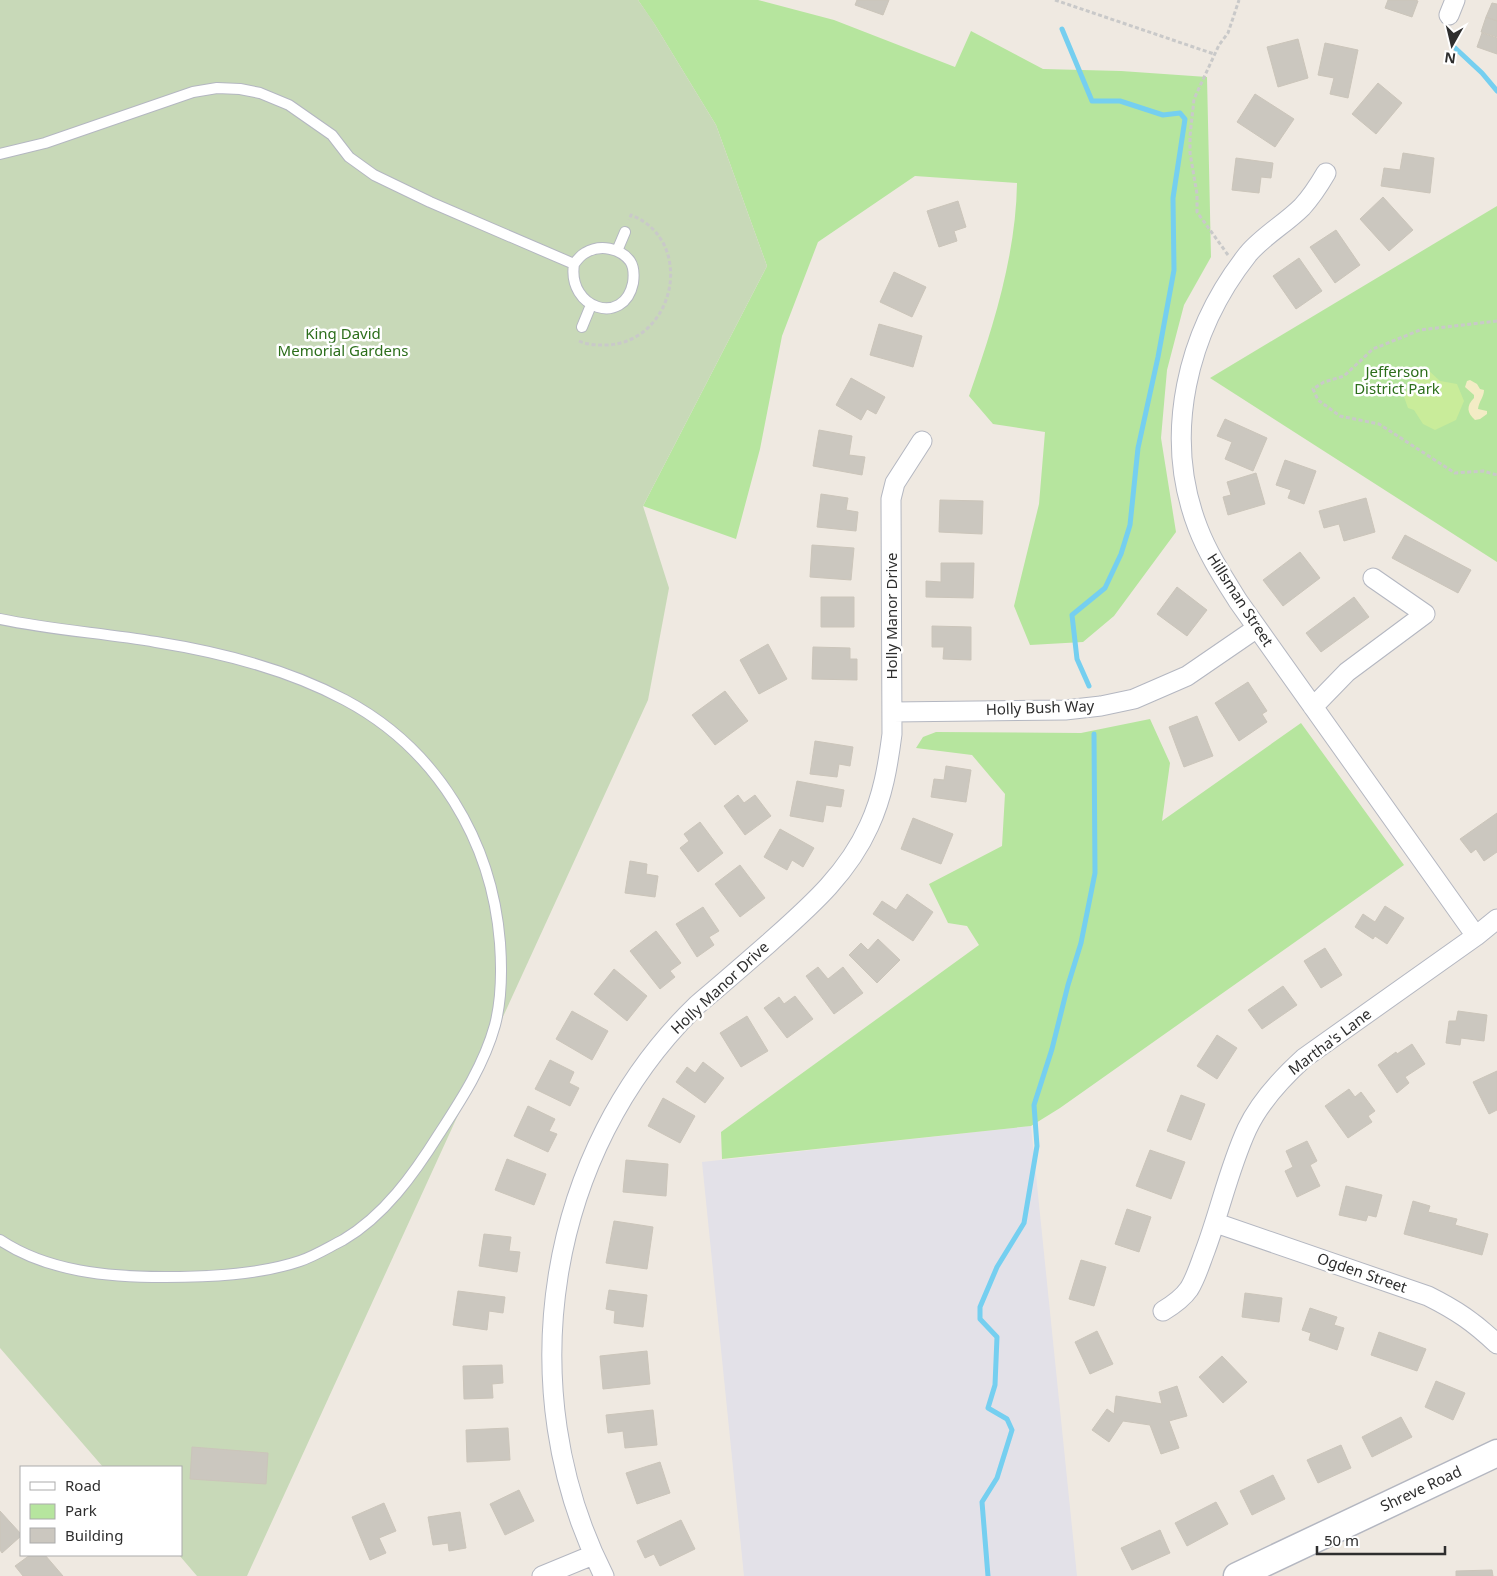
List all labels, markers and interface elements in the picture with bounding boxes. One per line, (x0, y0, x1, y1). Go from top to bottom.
north arrow (1427, 20, 1477, 70)
text: N (1443, 48, 1457, 69)
park label: King David Memorial Gardens (278, 323, 408, 360)
park label: Jefferson District Park (1354, 361, 1440, 398)
street label: Hillsman Street (1203, 549, 1279, 650)
street label: Holly Manor Drive (881, 552, 901, 680)
street label: Holly Bush Way (985, 695, 1095, 719)
street label: Holly Manor Drive (666, 937, 773, 1038)
street label: Martha's Lane (1284, 1003, 1375, 1079)
street label: Ogden Street (1315, 1247, 1410, 1297)
street label: Shreve Road (1377, 1461, 1464, 1516)
legend (20, 1466, 182, 1556)
text: Road (65, 1475, 101, 1495)
text: Park (65, 1500, 97, 1520)
scale bar (1317, 1524, 1444, 1556)
text: Building (65, 1525, 123, 1545)
text: 50 m (1324, 1530, 1359, 1550)

